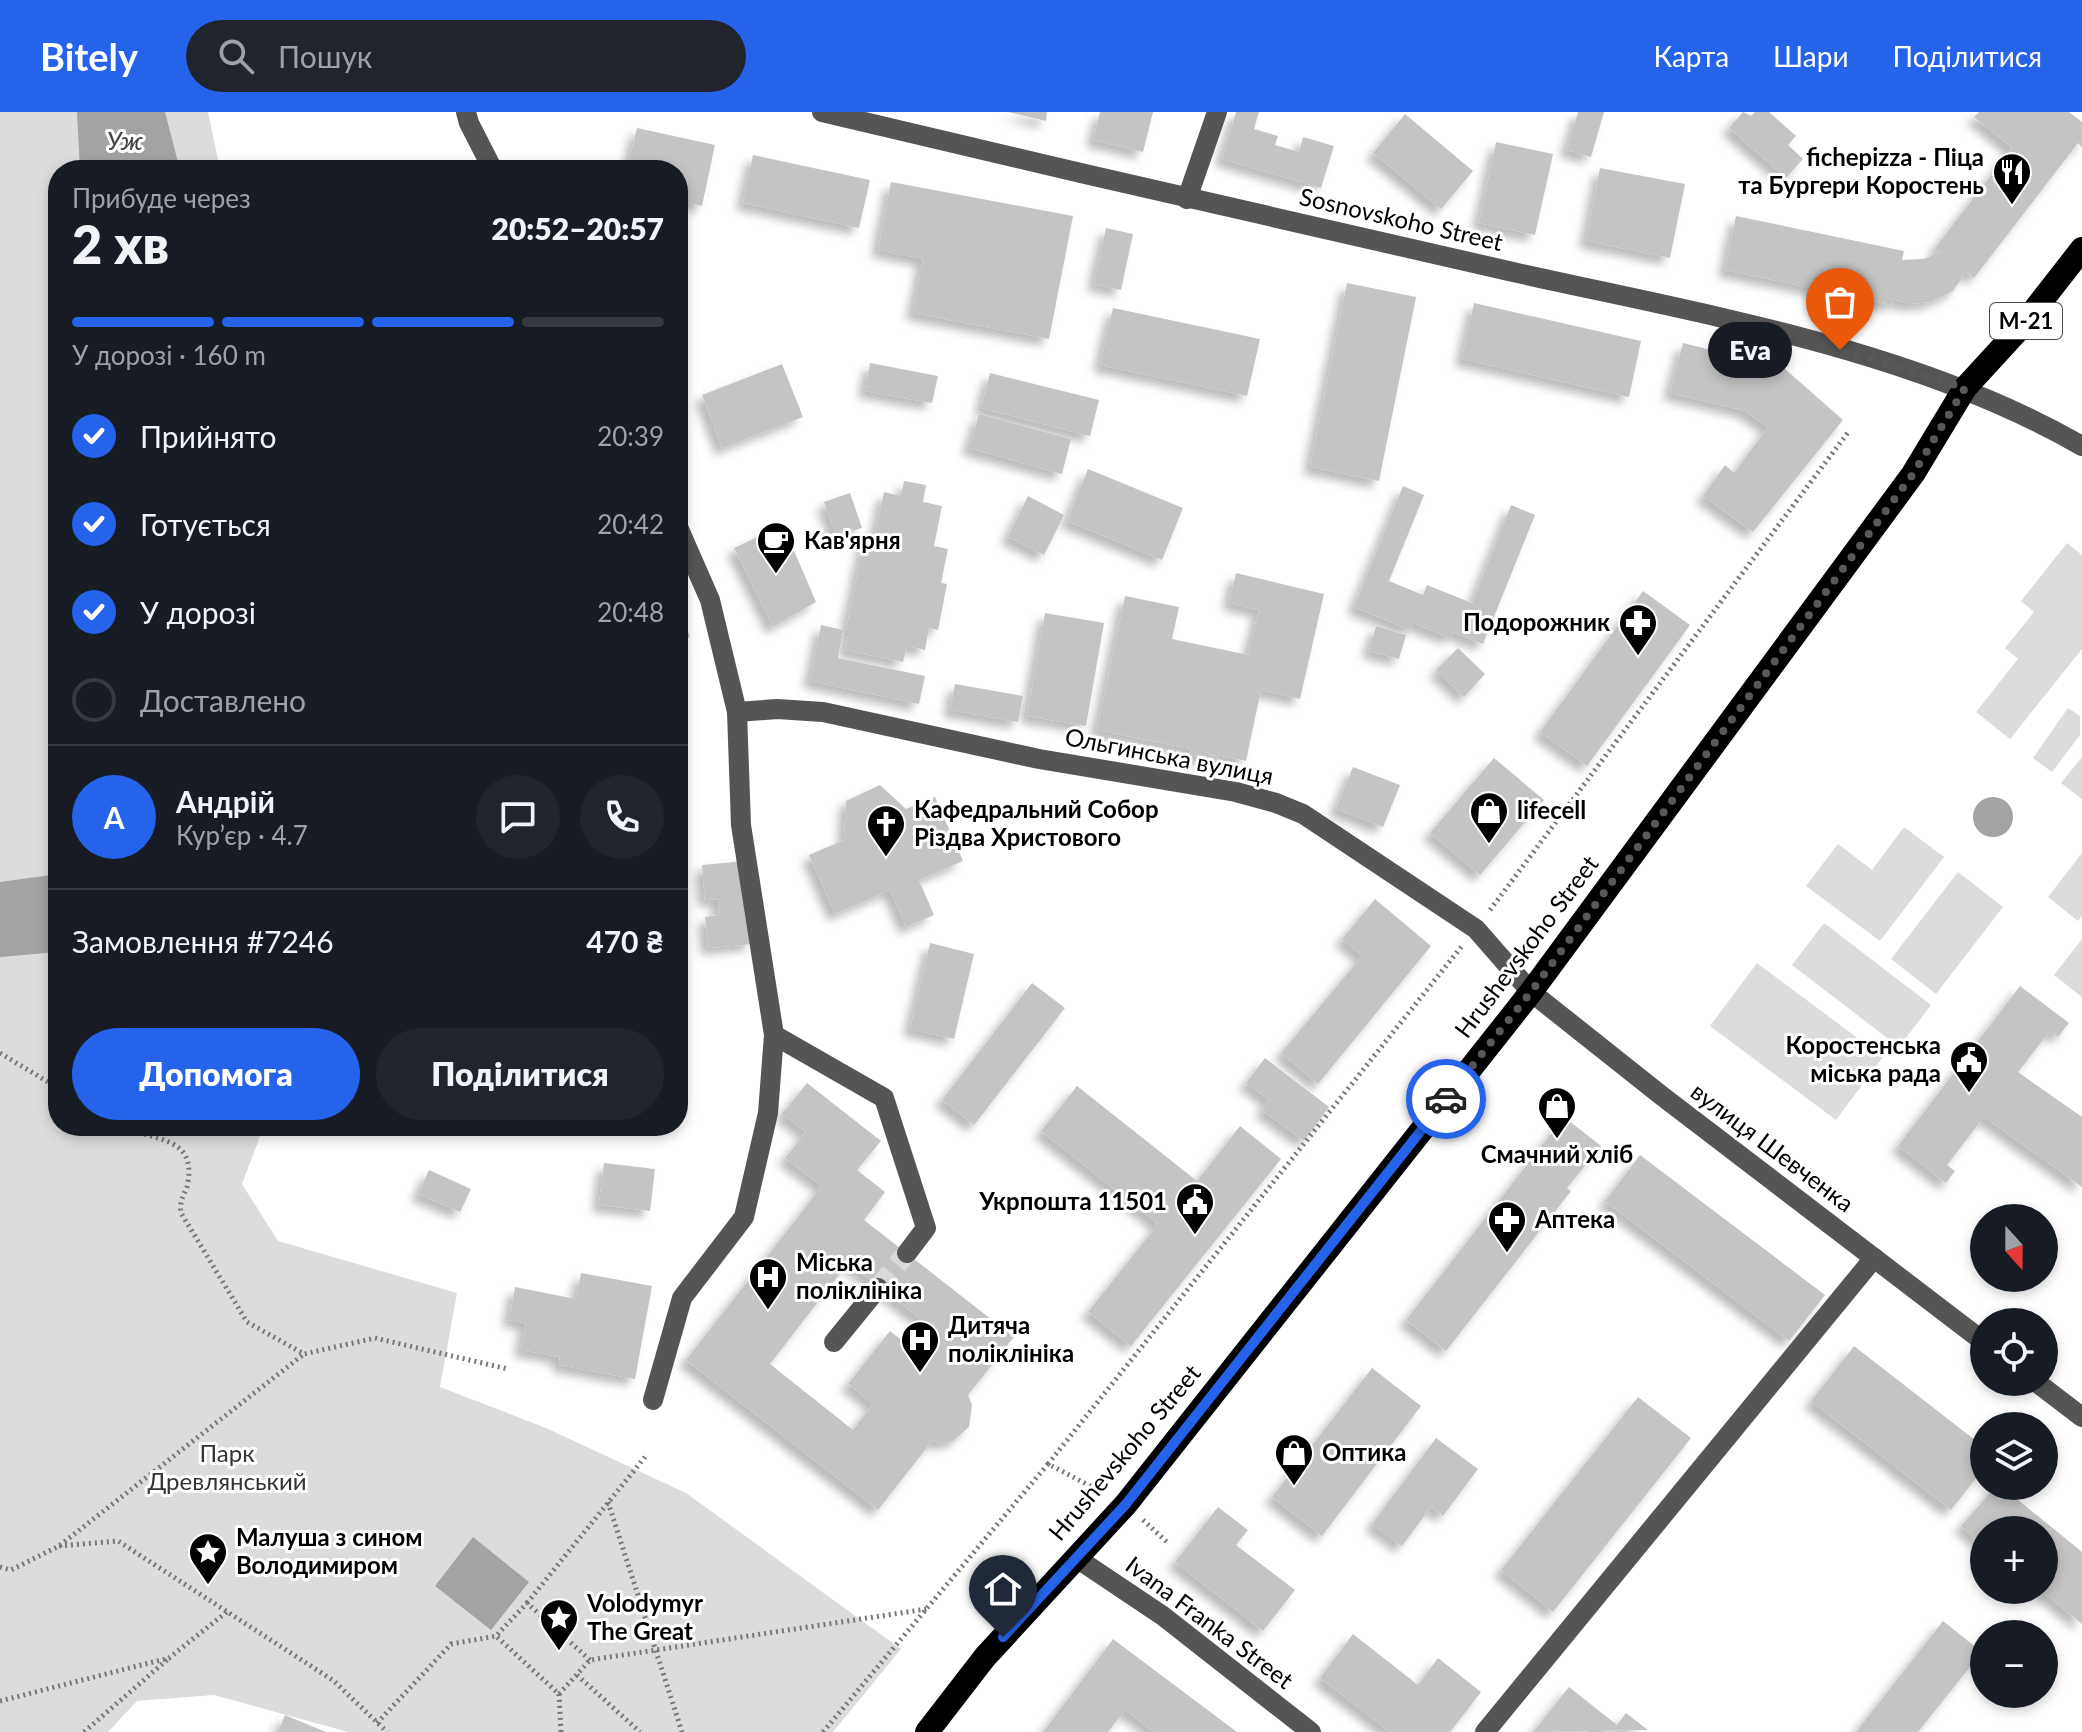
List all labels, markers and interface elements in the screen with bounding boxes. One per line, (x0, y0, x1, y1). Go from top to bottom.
search box (186, 20, 746, 92)
text: Bitely (40, 33, 138, 79)
icon: search (214, 34, 258, 78)
text: Пошук (278, 38, 372, 74)
text: Карта (1653, 39, 1729, 73)
text: Шари (1773, 39, 1849, 73)
text: Поділитися (1893, 39, 2042, 73)
water label: Уж (107, 124, 143, 156)
place label: fichepizza - Піца та Бургери Коростень (1738, 142, 1984, 199)
restaurant icon: fichepizza - Піца та Бургери Коростень (1991, 151, 2033, 206)
street label: Sosnovskoho Street (1297, 181, 1506, 256)
text: Прибуде через (72, 182, 251, 214)
text: 20:52–20:57 (491, 210, 664, 246)
text: 2 хв (72, 213, 169, 275)
pin (1806, 268, 1874, 350)
icon: bag (1818, 280, 1862, 324)
road number: М-21 (1990, 303, 2062, 339)
callout: Eva (1708, 322, 1792, 378)
text: Eva (1729, 334, 1771, 366)
text: У дорозі · 160 m (72, 339, 266, 371)
icon: check (72, 414, 116, 458)
text: Прийнято (140, 418, 276, 454)
text: 20:39 (597, 420, 664, 452)
icon: check (72, 502, 116, 546)
text: Готується (140, 506, 271, 542)
text: 20:42 (597, 508, 664, 540)
cafe icon: Кав'ярня (755, 520, 797, 575)
place label: Кав'ярня (804, 525, 901, 554)
icon: check (72, 590, 116, 634)
text: У дорозі (140, 594, 256, 630)
text: 20:48 (597, 596, 664, 628)
pharmacy icon: Подорожник (1617, 602, 1659, 657)
place label: Подорожник (1463, 607, 1610, 636)
text: Доставлено (140, 682, 306, 718)
street label: Ольгинська вулиця (1063, 721, 1276, 790)
button: chat (476, 775, 560, 859)
button: phone (580, 775, 664, 859)
text: Андрій (176, 783, 275, 819)
shop icon: lifecell (1468, 790, 1510, 845)
place label: Кафедральний Собор Різдва Христового (914, 794, 1159, 851)
place label: lifecell (1517, 795, 1586, 824)
text: А (104, 799, 124, 835)
church icon: Кафедральний Собор Різдва Христового (865, 803, 907, 858)
text: Кур’єр · 4.7 (176, 819, 308, 851)
street label: Hrushevskoho Street (1448, 849, 1604, 1043)
text: Замовлення #7246 (72, 923, 334, 959)
text: 470 ₴ (586, 923, 664, 959)
button: Допомога (72, 1028, 360, 1120)
button: Поділитися (376, 1028, 664, 1120)
place label: Коростенська міська рада (1786, 1030, 1941, 1087)
public building icon: Коростенська міська рада (1948, 1039, 1990, 1094)
courier (1406, 1059, 1486, 1139)
street label: вулиця Шевченка (1686, 1076, 1860, 1217)
icon: car (1424, 1077, 1468, 1121)
shop icon: Смачний хліб (1536, 1085, 1578, 1140)
place label: Смачний хліб (1481, 1139, 1633, 1168)
public building icon: Укрпошта 11501 (1174, 1181, 1216, 1236)
place label: Укрпошта 11501 (978, 1186, 1167, 1215)
pharmacy icon: Аптека (1486, 1199, 1528, 1254)
place label: Аптека (1534, 1204, 1615, 1233)
north arrow (1970, 1204, 2058, 1292)
map controls (1970, 1204, 2058, 1708)
place label: Міська поліклініка (796, 1247, 922, 1304)
hospital icon: Міська поліклініка (747, 1256, 789, 1311)
button: locate (1970, 1308, 2058, 1396)
place label: Дитяча поліклініка (948, 1310, 1074, 1367)
hospital icon: Дитяча поліклініка (899, 1319, 941, 1374)
street label: Hrushevskoho Street (1042, 1358, 1206, 1546)
button: layers (1970, 1412, 2058, 1500)
shop icon: Оптика (1273, 1432, 1315, 1487)
place label: Оптика (1322, 1437, 1406, 1466)
park label: Парк Древлянський (147, 1438, 307, 1495)
button: + (1970, 1516, 2058, 1604)
place label: Малуша з сином Володимиром (236, 1522, 422, 1579)
place icon: Малуша з сином Володимиром (187, 1531, 229, 1586)
street label: Ivana Franka Street (1121, 1549, 1300, 1694)
pin (969, 1555, 1037, 1637)
icon: home (981, 1567, 1025, 1611)
place label: Volodymyr The Great (586, 1588, 703, 1645)
place icon: Volodymyr The Great (538, 1597, 580, 1652)
button: − (1970, 1620, 2058, 1708)

